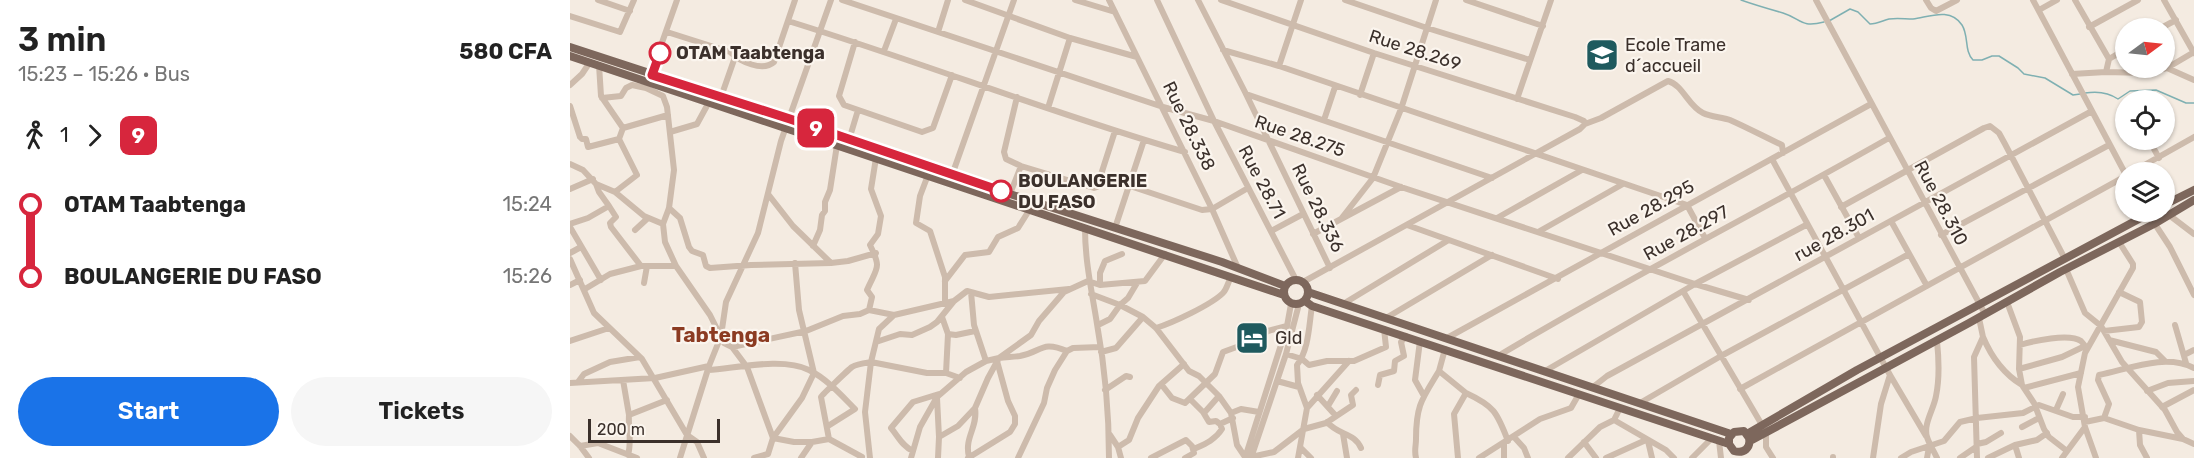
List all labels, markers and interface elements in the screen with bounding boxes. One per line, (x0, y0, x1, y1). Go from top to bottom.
north arrow (2115, 18, 2175, 78)
map controls (2115, 18, 2175, 222)
text: 3 min (18, 20, 106, 59)
street label: Rue 28.269 (1366, 25, 1464, 75)
place label: Ecole Trame d´accueil (1625, 34, 1726, 77)
school or university icon: Ecole Trame d´accueil (1584, 37, 1620, 73)
text: 580 CFA (459, 38, 552, 65)
marker: OTAM Taabtenga (649, 42, 671, 64)
place label: OTAM Taabtenga (676, 42, 825, 64)
text: 15:23 – 15:26 · Bus (18, 62, 190, 86)
street label: Rue 28.338 (1158, 78, 1220, 174)
button: locate (2115, 90, 2175, 150)
line badge: 9 (796, 108, 836, 148)
street label: Rue 28.275 (1252, 110, 1348, 162)
text: 9 (809, 116, 823, 141)
icon: walk (18, 119, 51, 152)
icon: forward (78, 119, 111, 152)
text: 1 (60, 123, 69, 147)
text: 9 (132, 123, 145, 148)
street label: Rue 28.71 (1234, 142, 1290, 222)
street label: Rue 28.310 (1909, 157, 1973, 249)
street label: Rue 28.336 (1287, 160, 1349, 256)
button: layers (2115, 162, 2175, 222)
place label: BOULANGERIE DU FASO (1018, 170, 1147, 213)
street label: Rue 28.295 (1604, 175, 1698, 241)
marker: BOULANGERIE DU FASO (990, 180, 1012, 202)
text: OTAM Taabtenga (64, 191, 246, 218)
text: 15:24 (502, 192, 552, 216)
street label: Rue 28.297 (1640, 201, 1732, 265)
street label: rue 28.301 (1790, 204, 1878, 266)
text: BOULANGERIE DU FASO (64, 263, 322, 290)
text: 15:26 (503, 264, 552, 288)
hotel icon: Gld (1234, 320, 1270, 356)
district label: Tabtenga (672, 322, 770, 347)
place label: Gld (1275, 327, 1302, 349)
button: Start (18, 377, 279, 446)
button: Tickets (291, 377, 552, 446)
scale bar (588, 416, 720, 444)
text: 200 m (597, 420, 645, 439)

